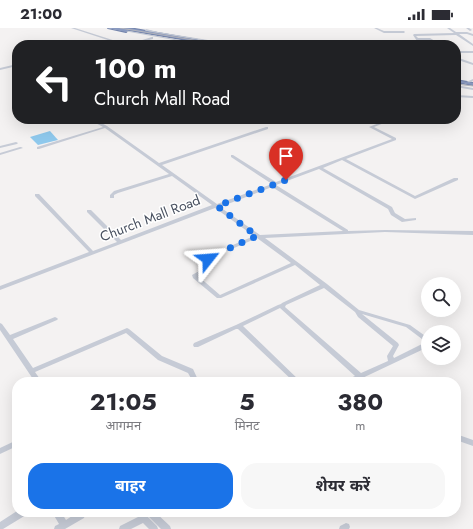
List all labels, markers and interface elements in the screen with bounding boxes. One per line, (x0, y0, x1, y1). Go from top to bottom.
text: 21:00 (20, 3, 62, 25)
text: 100 m (94, 48, 177, 89)
icon: left (28, 56, 80, 108)
text: Church Mall Road (94, 86, 230, 112)
pin (269, 139, 303, 180)
icon: arrive (275, 145, 297, 167)
street label: Church Mall Road (97, 190, 203, 246)
position arrow (187, 238, 229, 280)
map controls (421, 277, 461, 365)
button: search (421, 277, 461, 317)
button: layers (421, 325, 461, 365)
text: 21:05 (90, 384, 157, 419)
text: 5 (239, 384, 255, 419)
text: 380 (337, 384, 383, 419)
text: आगमन (106, 416, 141, 435)
text: मिनट (235, 416, 260, 435)
text: m (355, 416, 365, 435)
button: बाहर (28, 463, 233, 509)
button: शेयर करें (241, 463, 445, 509)

